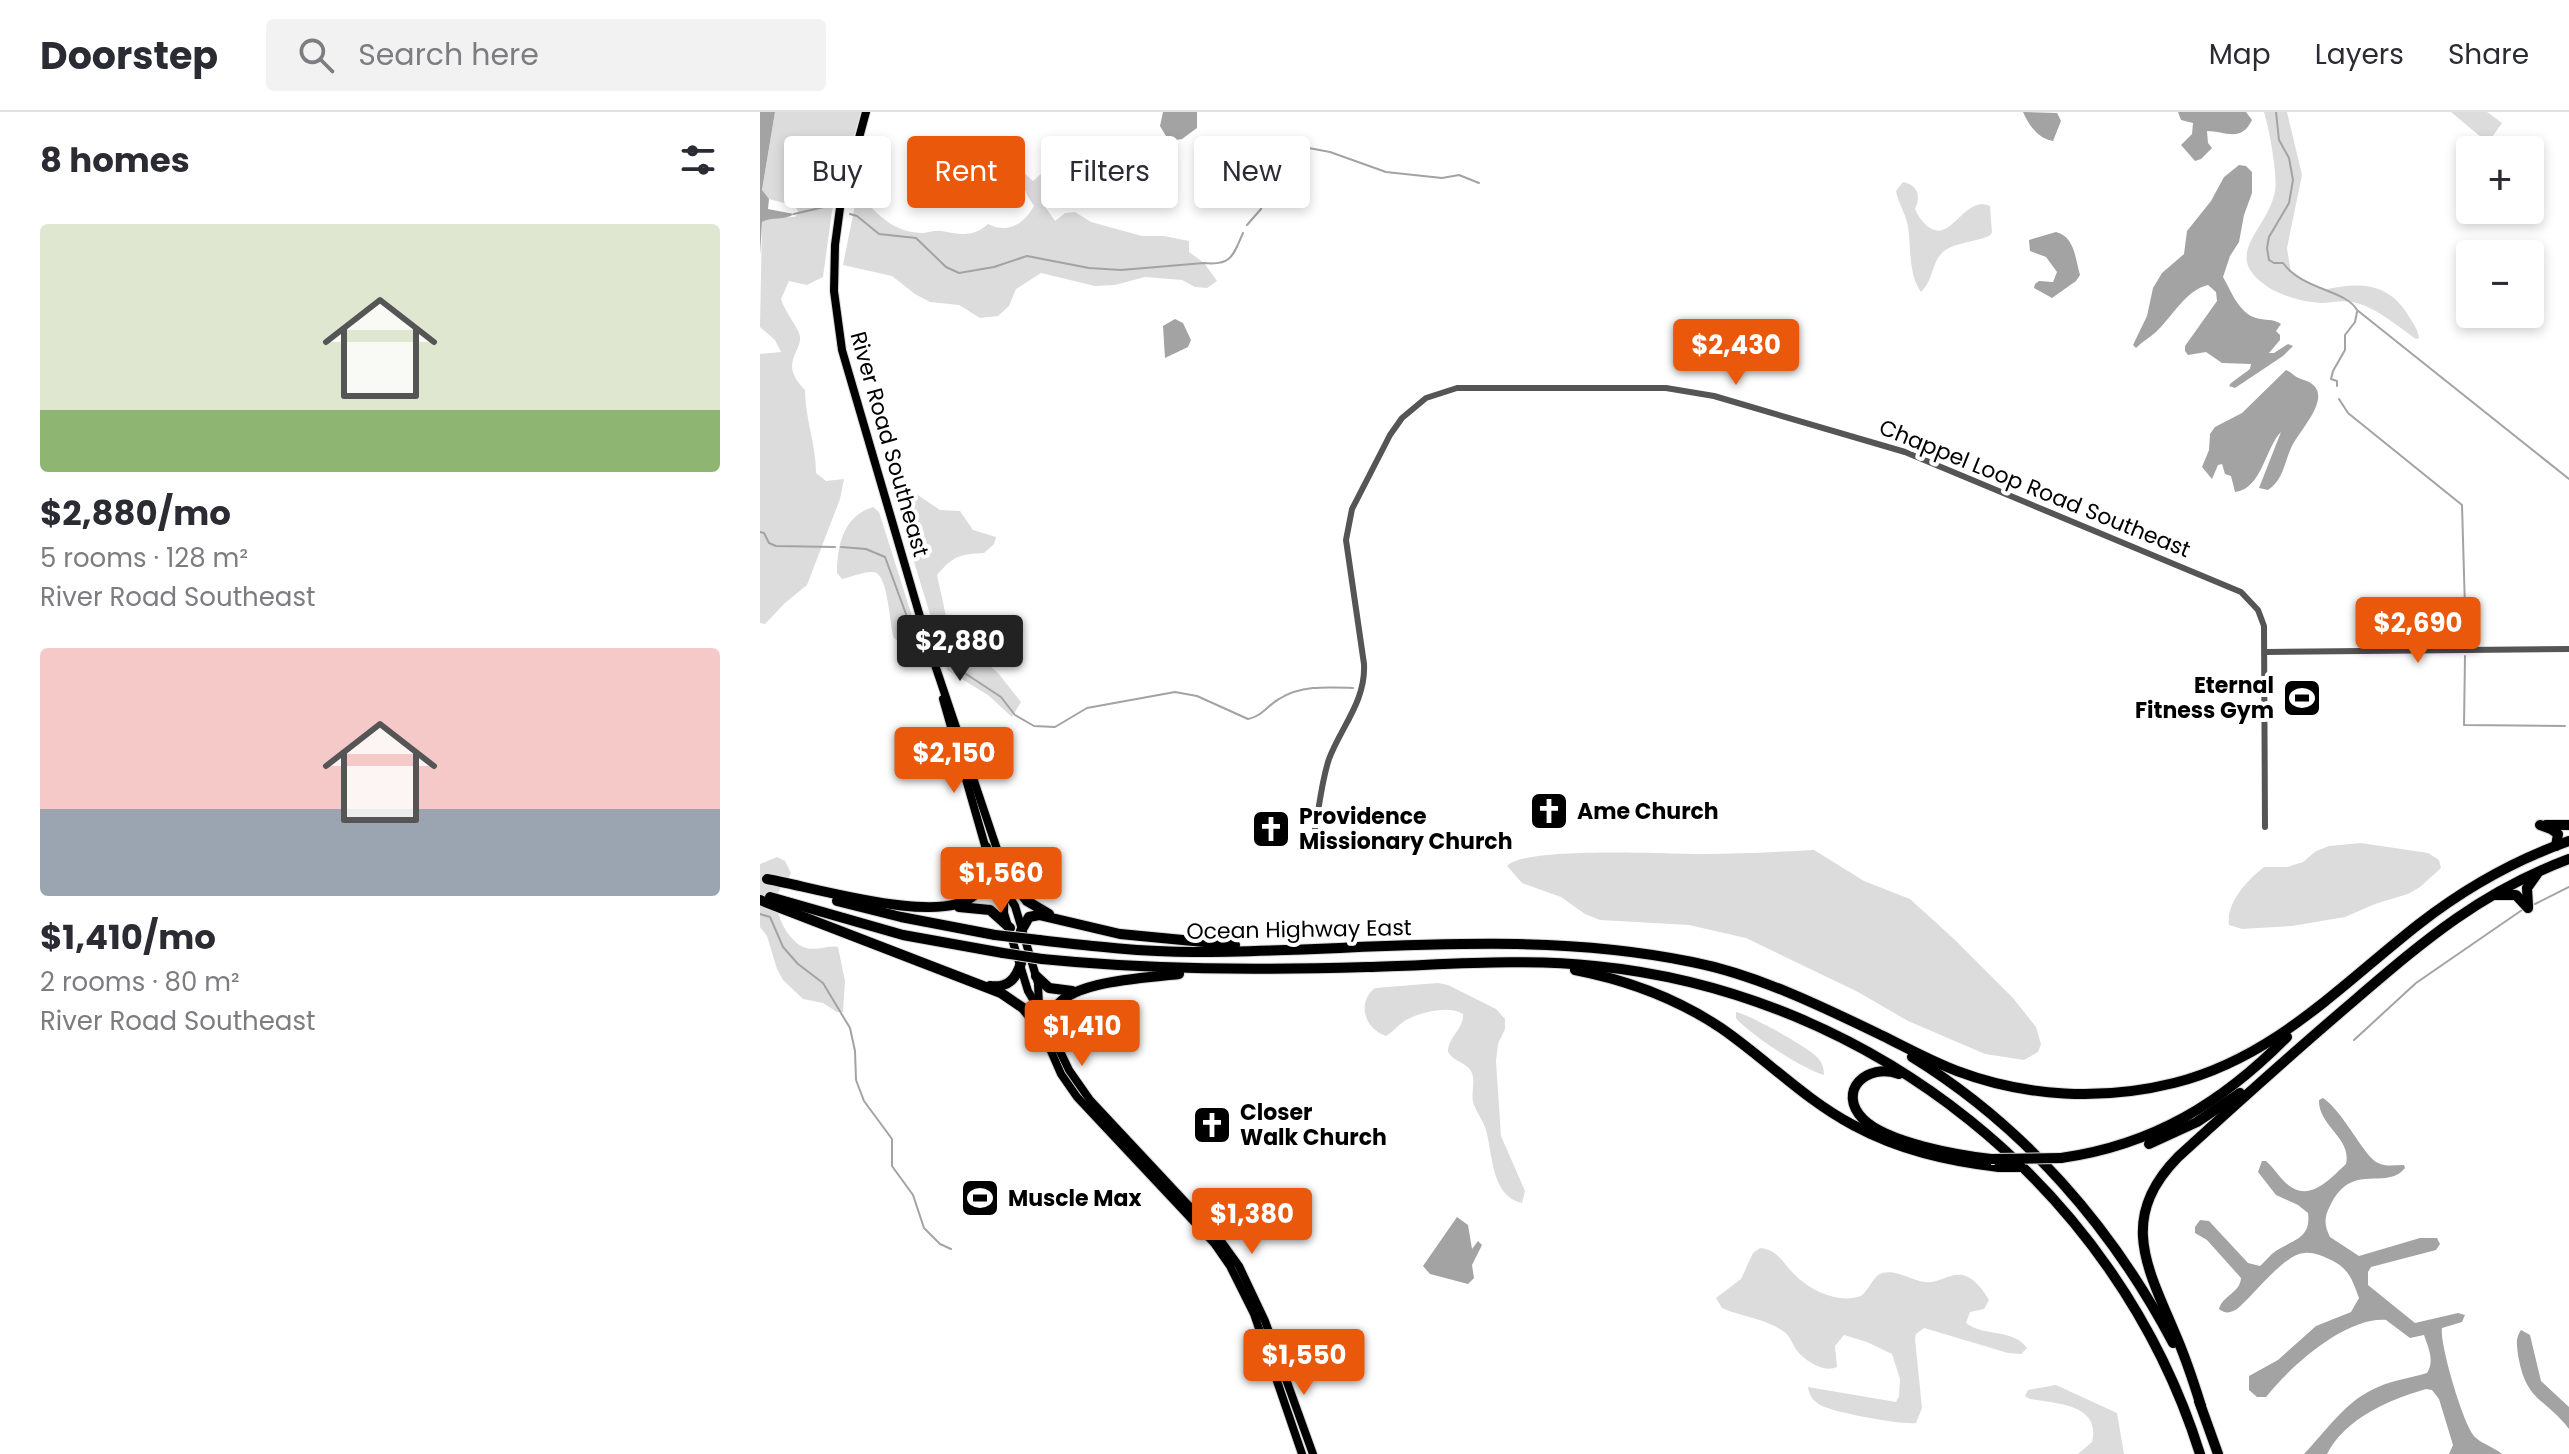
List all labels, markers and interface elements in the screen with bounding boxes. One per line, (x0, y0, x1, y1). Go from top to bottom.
search box (266, 19, 826, 91)
text: Doorstep (40, 29, 218, 82)
icon: search (294, 33, 338, 77)
text: Search here (358, 33, 539, 76)
text: Map (2209, 35, 2271, 74)
text: Layers (2315, 35, 2404, 74)
text: Share (2448, 35, 2529, 74)
text: 8 homes (40, 136, 190, 184)
chip: Buy (784, 136, 891, 208)
chip: Rent (907, 136, 1025, 208)
chip: Filters (1041, 136, 1178, 208)
chip: New (1194, 136, 1310, 208)
map controls (2456, 136, 2544, 328)
button: + (2456, 136, 2544, 224)
icon: filters (676, 138, 720, 182)
button: − (2456, 240, 2544, 328)
icon: home (308, 276, 452, 420)
pin: $2,430 (1671, 319, 1801, 387)
text: $2,430 (1691, 327, 1781, 363)
street label: River Road Southeast (842, 328, 937, 560)
street label: Chappel Loop Road Southeast (1875, 412, 2195, 565)
text: $2,880/mo (40, 489, 231, 537)
text: 5 rooms · 128 m² (40, 540, 248, 576)
text: River Road Southeast (40, 579, 315, 615)
pin: $2,690 (2353, 597, 2483, 665)
text: $2,690 (2374, 605, 2462, 641)
pin: $2,880 (895, 615, 1025, 683)
text: $2,880 (915, 623, 1005, 659)
place label: Eternal Fitness Gym (2135, 670, 2274, 726)
sports icon: Eternal Fitness Gym (2281, 677, 2323, 719)
icon: home (308, 700, 452, 844)
pin: $2,150 (889, 727, 1019, 795)
text: $2,150 (912, 735, 996, 771)
church icon: Ame Church (1528, 790, 1570, 832)
place label: Ame Church (1577, 796, 1719, 827)
place label: Providence Missionary Church (1299, 801, 1512, 857)
church icon: Providence Missionary Church (1250, 808, 1292, 850)
pin: $1,560 (936, 847, 1066, 915)
text: $1,560 (959, 855, 1043, 891)
street label: Ocean Highway East (1186, 912, 1412, 947)
text: $1,410/mo (40, 913, 216, 961)
text: 2 rooms · 80 m² (40, 964, 240, 1000)
pin: $1,410 (1017, 1000, 1147, 1068)
text: River Road Southeast (40, 1003, 315, 1039)
text: $1,410 (1043, 1008, 1121, 1044)
place label: Closer Walk Church (1240, 1097, 1387, 1153)
church icon: Closer Walk Church (1191, 1104, 1233, 1146)
sports icon: Muscle Max (959, 1177, 1001, 1219)
place label: Muscle Max (1008, 1183, 1141, 1214)
pin: $1,380 (1187, 1188, 1317, 1256)
text: $1,380 (1210, 1196, 1294, 1232)
pin: $1,550 (1239, 1329, 1369, 1397)
text: $1,550 (1261, 1337, 1347, 1373)

